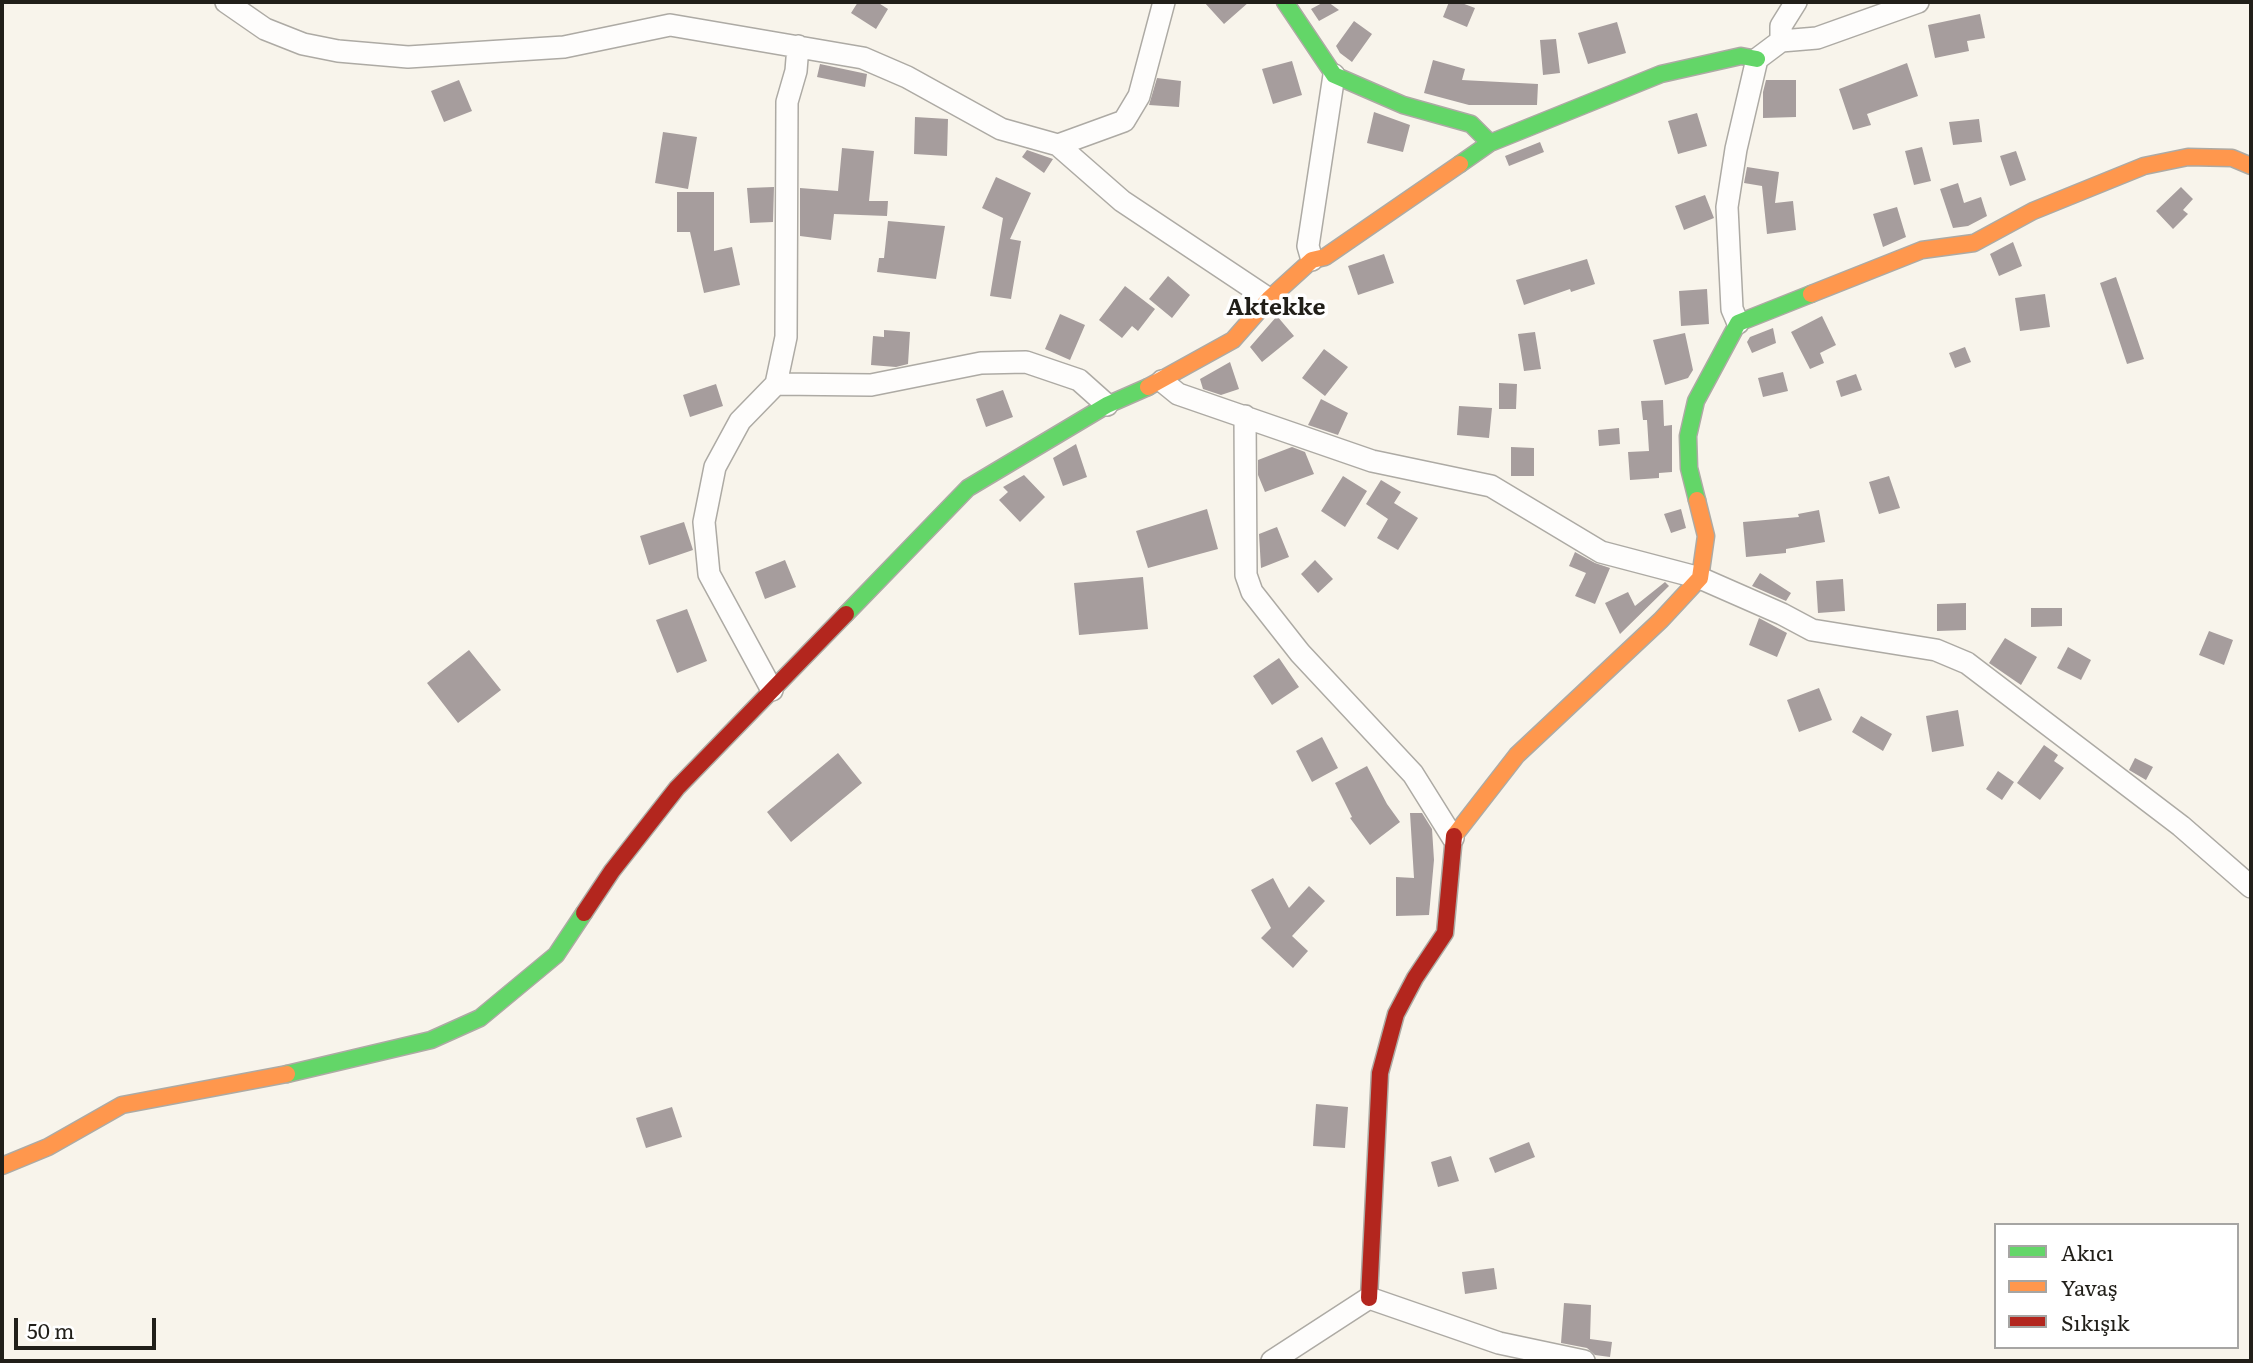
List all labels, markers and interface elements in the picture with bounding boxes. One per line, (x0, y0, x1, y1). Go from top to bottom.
district label: Aktekke (1227, 294, 1325, 322)
legend (1994, 1223, 2239, 1349)
text: Akıcı (2061, 1236, 2114, 1267)
text: Yavaş (2061, 1271, 2117, 1302)
scale bar (18, 1304, 159, 1348)
text: Sıkışık (2061, 1306, 2130, 1337)
text: 50 m (27, 1314, 74, 1345)

